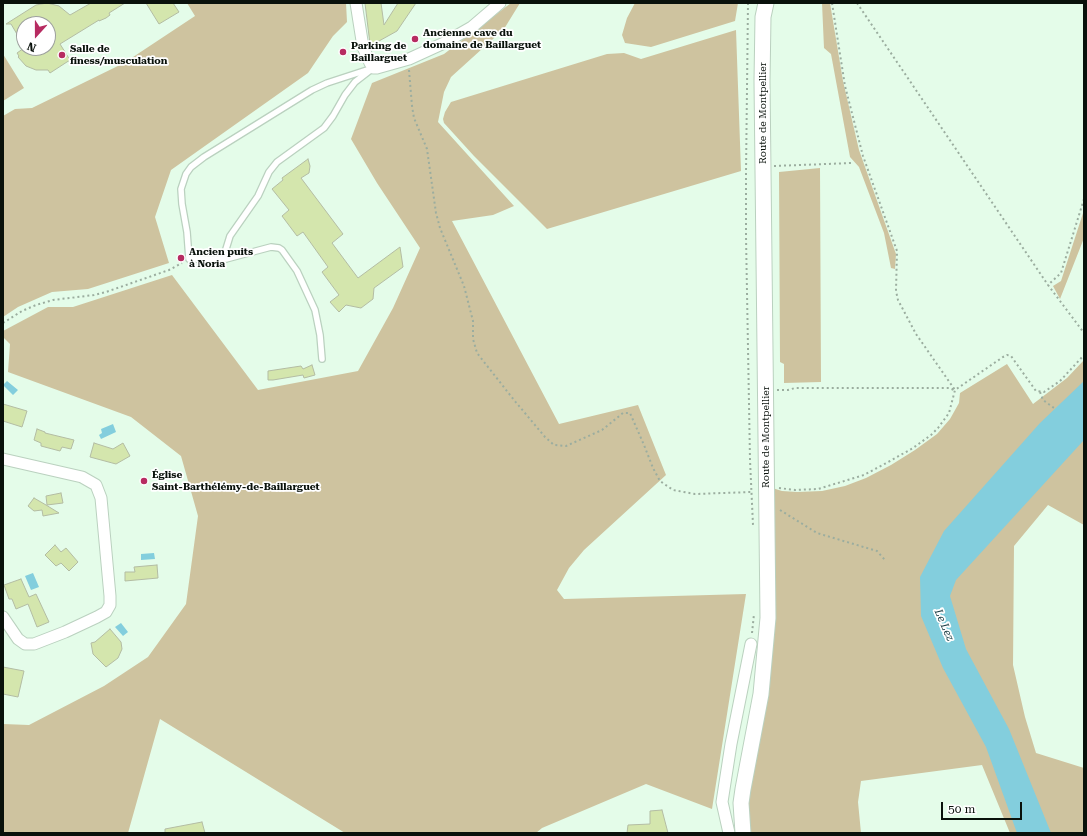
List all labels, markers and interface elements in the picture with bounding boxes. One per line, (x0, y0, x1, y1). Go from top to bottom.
north arrow (16, 16, 56, 56)
place label: Ancienne cave du domaine de Baillarguet (423, 27, 541, 50)
marker: Ancienne cave du domaine de Baillarguet (410, 34, 420, 44)
text: N (26, 39, 38, 54)
place label: Parking de Baillarguet (351, 40, 407, 64)
place label: Salle de finess/musculation (70, 43, 167, 66)
marker: Parking de Baillarguet (338, 47, 348, 57)
marker: Salle de finess/musculation (57, 50, 67, 60)
street label: Route de Montpellier (757, 62, 769, 164)
place label: Ancien puits à Noria (189, 246, 253, 270)
marker: Ancien puits à Noria (176, 253, 186, 263)
street label: Route de Montpellier (760, 386, 772, 488)
place label: Église Saint-Barthélémy-de-Baillarguet (152, 469, 320, 492)
marker: Église Saint-Barthélémy-de-Baillarguet (139, 476, 149, 486)
water label: Le Lez (931, 607, 957, 643)
scale bar (943, 794, 1024, 820)
text: 50 m (948, 802, 975, 816)

